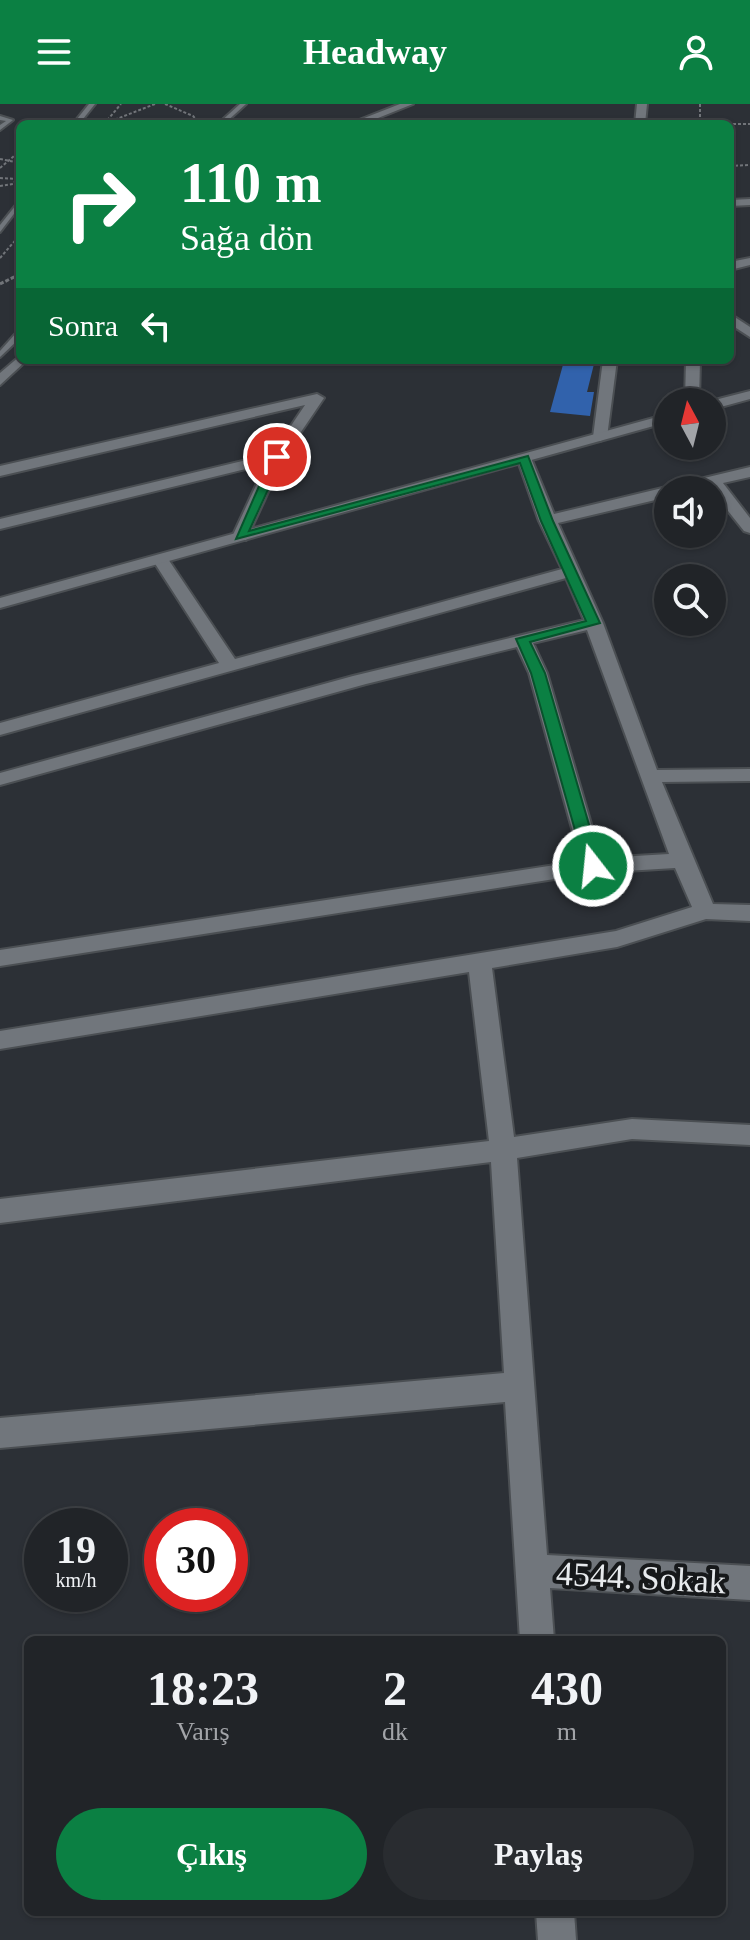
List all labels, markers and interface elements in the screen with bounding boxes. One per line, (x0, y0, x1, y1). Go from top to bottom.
icon: menu (32, 30, 76, 74)
icon: person (674, 30, 718, 74)
text: Headway (303, 32, 447, 72)
icon: right (48, 152, 152, 256)
text: 110 m (180, 152, 322, 214)
text: Sağa dön (180, 218, 313, 258)
icon: left (134, 304, 178, 348)
text: Sonra (48, 309, 118, 342)
north arrow (654, 388, 726, 460)
map controls (654, 388, 726, 636)
pin (243, 423, 311, 491)
icon: arrive (255, 435, 299, 479)
button: sound (654, 476, 726, 548)
button: search (654, 564, 726, 636)
position arrow (551, 824, 635, 908)
speed limit sign: 30 (144, 1508, 248, 1612)
text: 19 (56, 1527, 96, 1572)
street label: 4544. Sokak (555, 1555, 727, 1600)
text: km/h (55, 1569, 97, 1591)
text: 18:23 (147, 1662, 259, 1715)
text: 2 (383, 1662, 407, 1715)
text: 430 (531, 1662, 603, 1715)
text: Varış (176, 1717, 230, 1746)
text: dk (382, 1717, 408, 1746)
text: m (557, 1717, 577, 1746)
button: Çıkış (56, 1808, 367, 1900)
button: Paylaş (383, 1808, 694, 1900)

